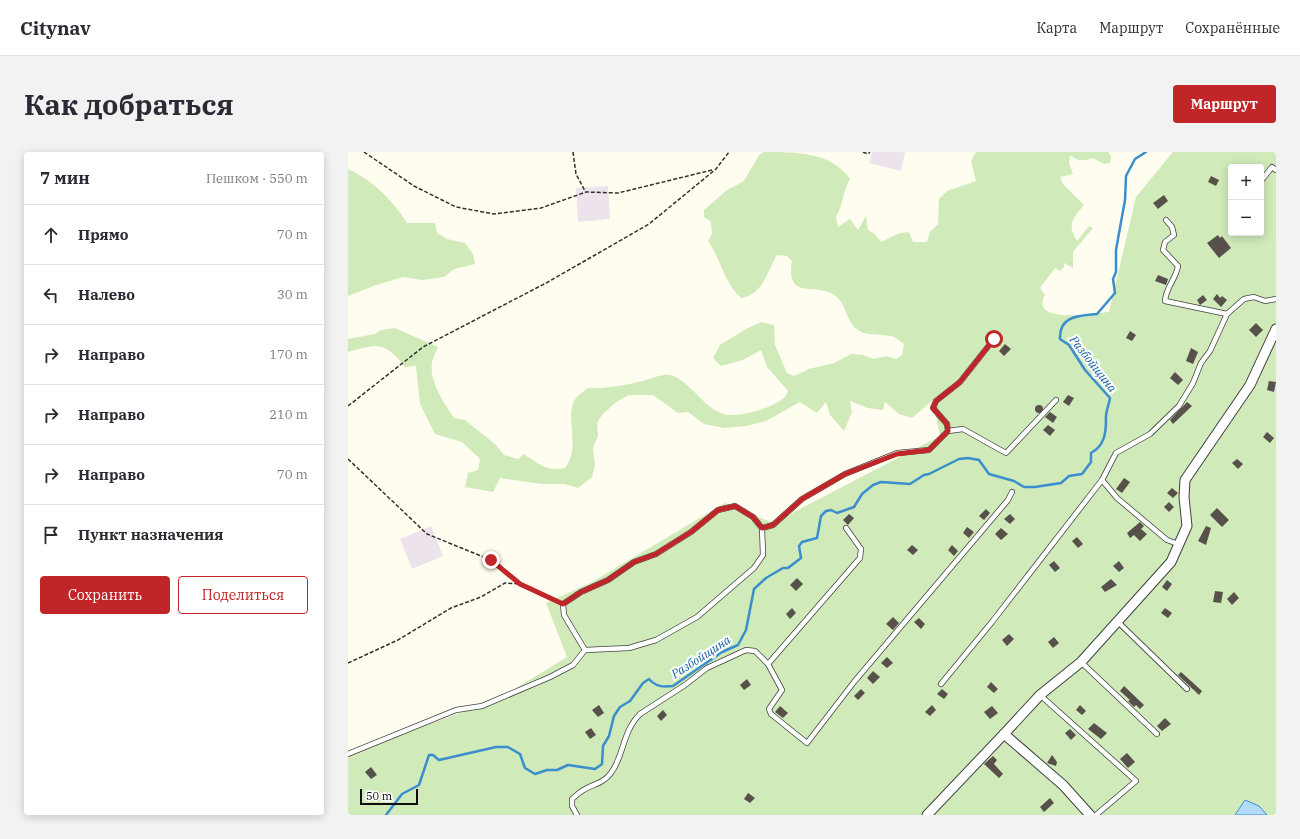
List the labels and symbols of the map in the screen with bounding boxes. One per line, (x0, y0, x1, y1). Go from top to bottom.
route start (985, 330, 1003, 348)
water label: Разбойщина (1066, 332, 1120, 395)
route end (482, 551, 500, 569)
water label: Разбойщина (667, 632, 734, 682)
scale bar (360, 787, 418, 806)

